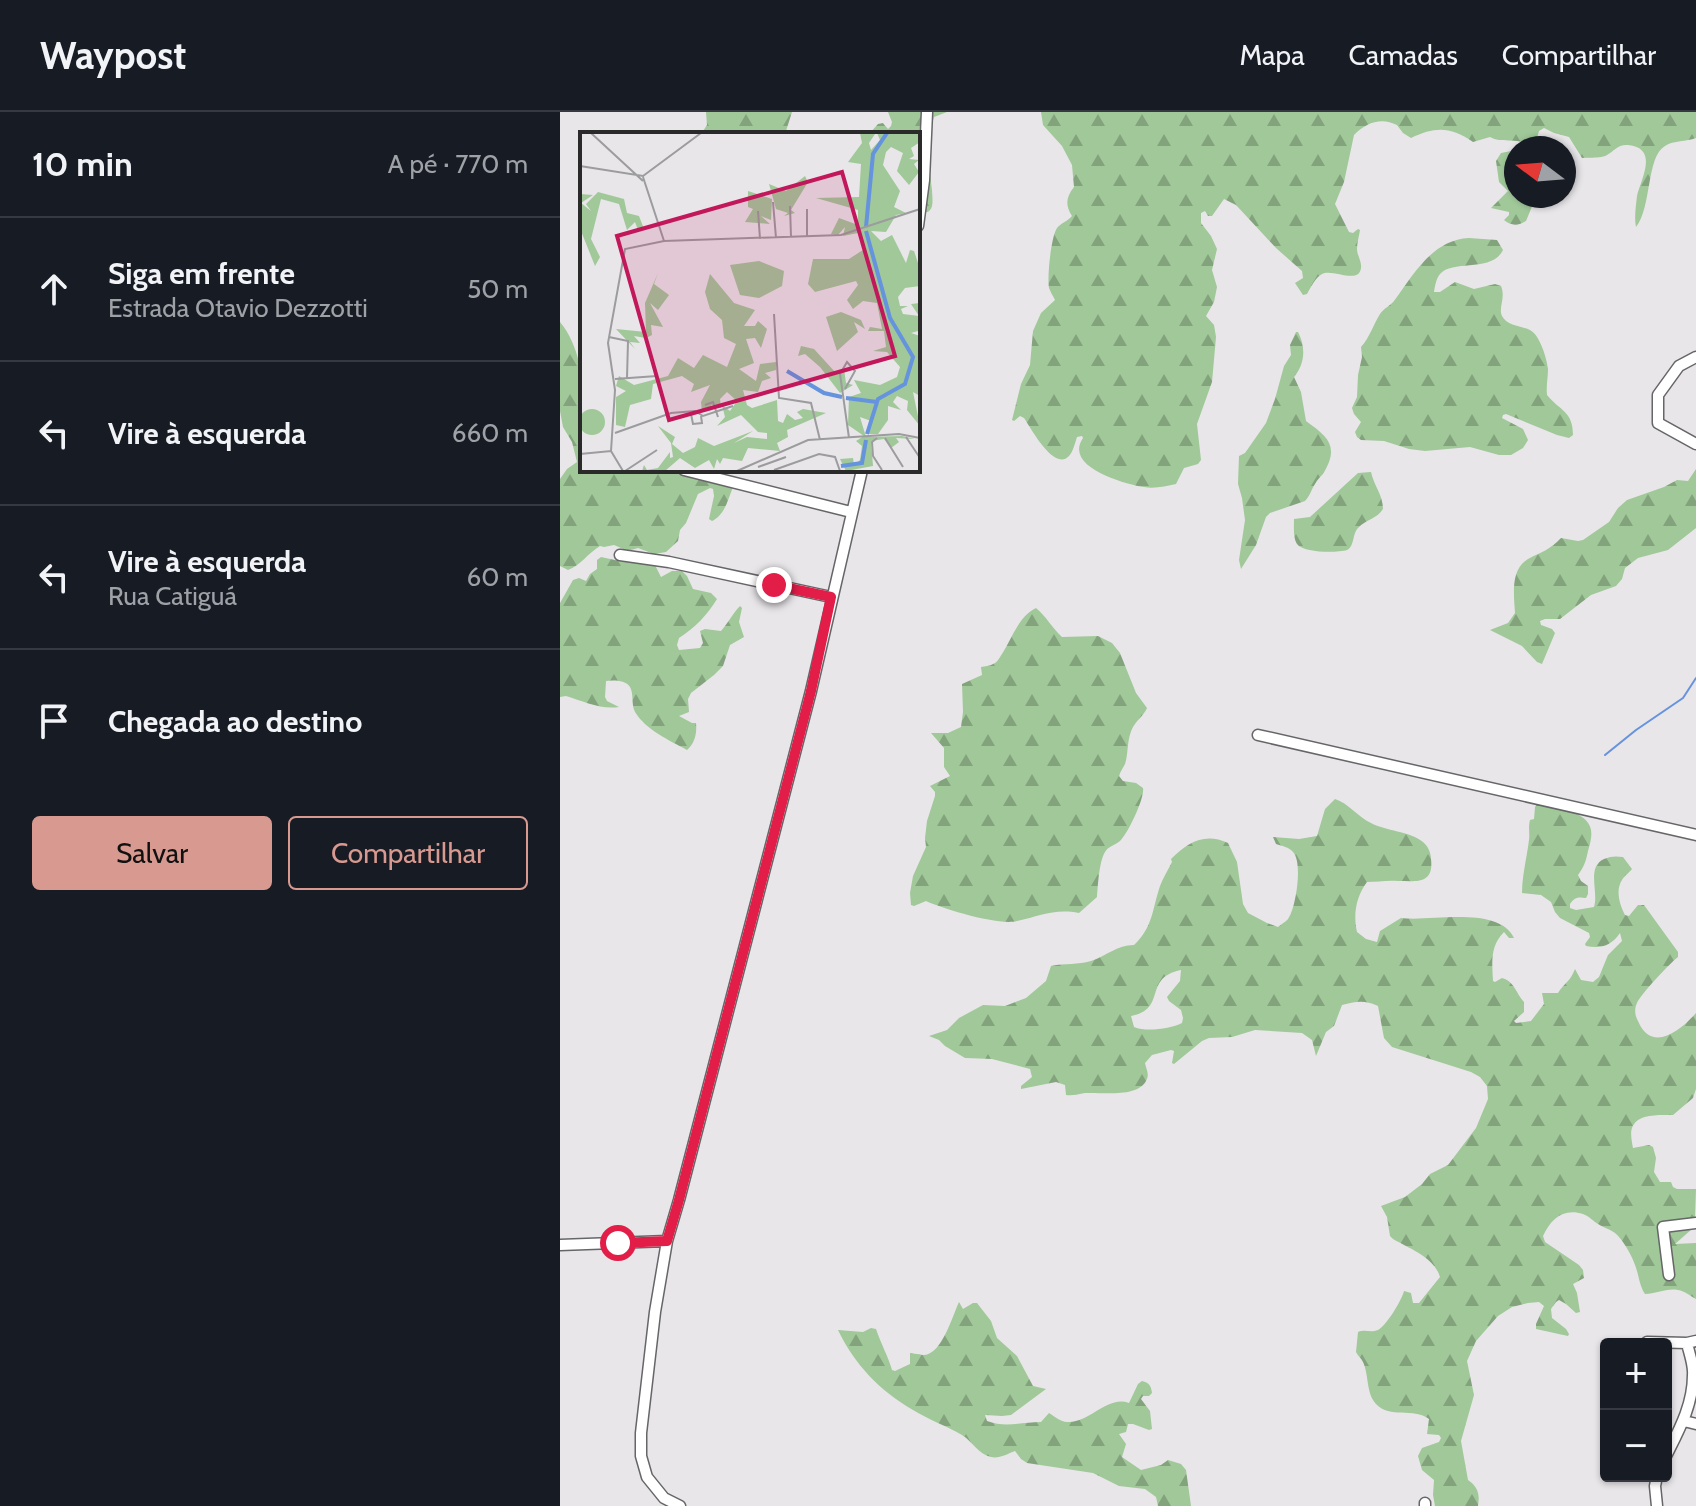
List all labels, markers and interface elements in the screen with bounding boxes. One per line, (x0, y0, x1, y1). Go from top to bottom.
text: Waypost (40, 32, 186, 79)
text: Mapa (1240, 38, 1305, 72)
text: Camadas (1349, 38, 1458, 72)
text: Compartilhar (1502, 38, 1656, 72)
inset map (580, 132, 920, 472)
north arrow (1504, 136, 1576, 208)
text: 10 min (32, 143, 133, 185)
text: A pé · 770 m (388, 148, 528, 180)
text: Siga em frente (108, 255, 295, 292)
icon: ahead (32, 267, 76, 311)
text: 50 m (467, 273, 528, 305)
text: Estrada Otavio Dezzotti (108, 292, 368, 324)
icon: left (32, 411, 76, 455)
text: Vire à esquerda (108, 415, 306, 452)
text: 660 m (452, 417, 528, 449)
text: Vire à esquerda (108, 543, 306, 580)
icon: left (32, 555, 76, 599)
text: 60 m (466, 561, 528, 593)
route end (756, 567, 792, 603)
text: Rua Catiguá (108, 580, 237, 612)
icon: arrive (32, 699, 76, 743)
text: Chegada ao destino (108, 703, 362, 740)
button: Salvar (32, 816, 272, 890)
button: Compartilhar (288, 816, 528, 890)
route start (600, 1225, 636, 1261)
map controls (1600, 1338, 1672, 1482)
button: + (1600, 1338, 1672, 1410)
button: − (1600, 1410, 1672, 1482)

